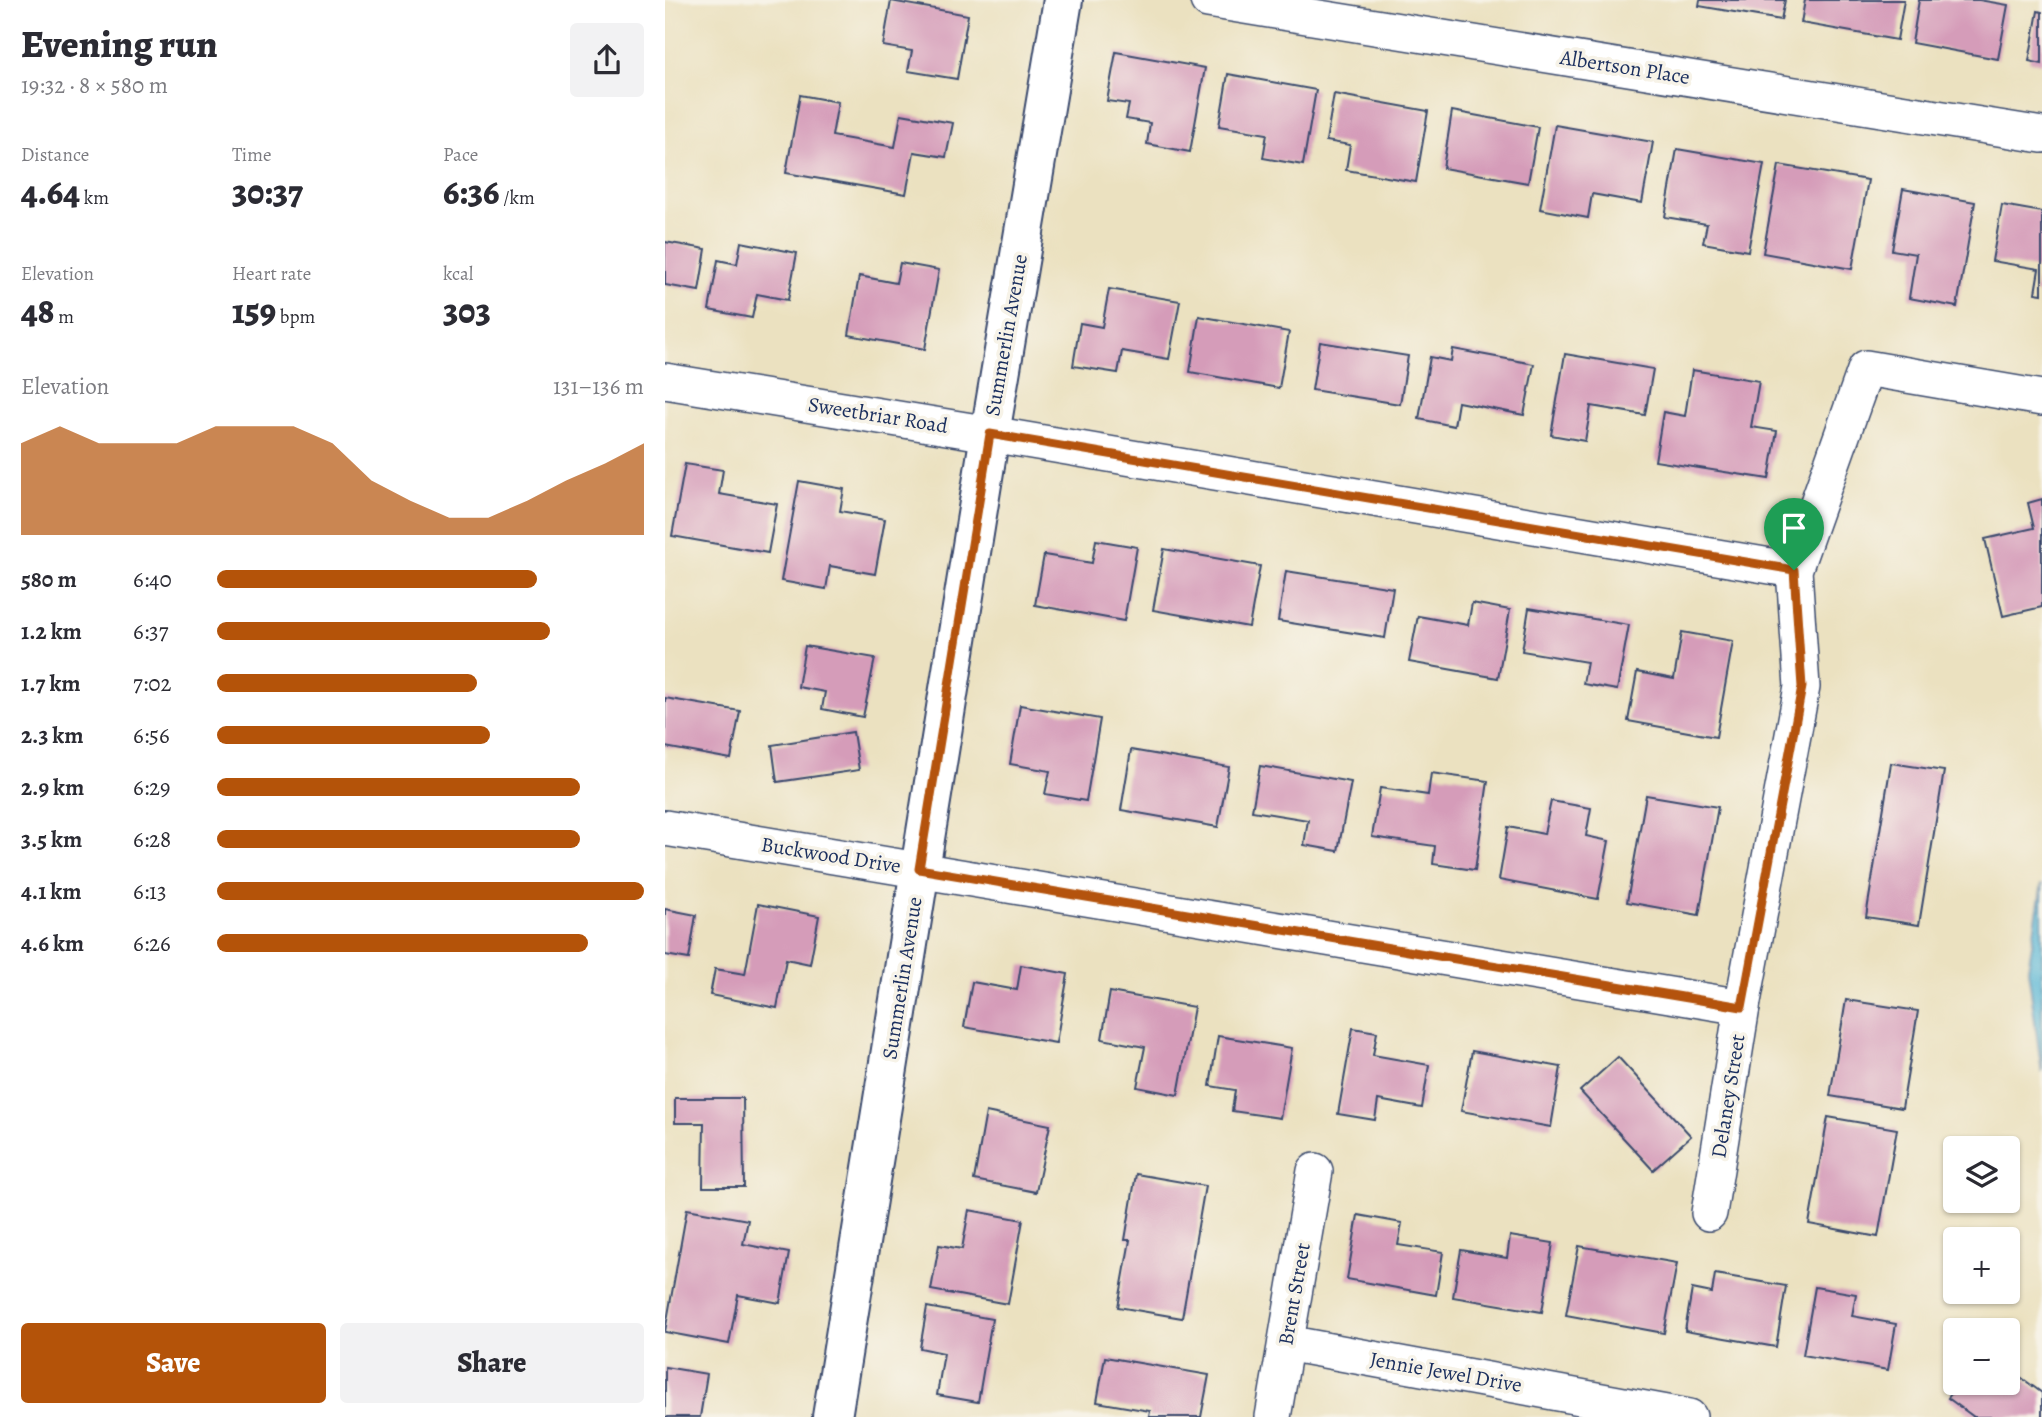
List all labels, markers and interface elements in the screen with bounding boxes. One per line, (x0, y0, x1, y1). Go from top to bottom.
text: Evening run (21, 18, 218, 70)
button: share (570, 23, 644, 97)
street label: Albertson Place (1557, 43, 1692, 91)
text: 19:32 · 8 × 580 m (21, 70, 168, 101)
text: Distance (21, 142, 89, 168)
text: Time (232, 142, 271, 168)
text: Pace (443, 142, 478, 168)
text: 4.64 (21, 168, 80, 216)
text: 30:37 (232, 168, 303, 216)
text: 6:36 (443, 168, 500, 216)
text: km (80, 185, 109, 211)
text: /km (500, 185, 535, 211)
street label: Summerlin Avenue (978, 252, 1034, 418)
text: Elevation (21, 261, 94, 287)
text: Heart rate (232, 261, 311, 287)
text: kcal (443, 261, 473, 287)
text: 48 (21, 287, 54, 335)
text: 159 (232, 287, 276, 335)
text: 303 (443, 287, 491, 335)
text: m (54, 304, 74, 330)
text: bpm (276, 304, 315, 330)
text: Elevation (21, 371, 109, 402)
text: 131–136 m (553, 371, 644, 402)
street label: Sweetbriar Road (806, 390, 951, 440)
pin (1764, 498, 1824, 570)
icon: arrive (1775, 509, 1813, 547)
text: 580 m (21, 564, 77, 595)
text: 6:40 (133, 564, 172, 595)
text: 1.2 km (21, 616, 82, 647)
text: 6:37 (133, 616, 168, 647)
text: 1.7 km (21, 668, 81, 699)
text: 7:02 (133, 668, 171, 699)
text: 2.3 km (21, 720, 84, 751)
text: 6:56 (133, 720, 170, 751)
text: 2.9 km (21, 772, 84, 803)
text: 6:29 (133, 772, 171, 803)
text: 3.5 km (21, 824, 82, 855)
text: 6:28 (133, 824, 171, 855)
street label: Buckwood Drive (759, 830, 903, 880)
text: 4.1 km (21, 876, 82, 907)
text: 6:13 (133, 876, 167, 907)
street label: Summerlin Avenue (875, 895, 929, 1061)
text: 4.6 km (21, 928, 84, 959)
text: 6:26 (133, 928, 171, 959)
street label: Delaney Street (1704, 1032, 1752, 1160)
map controls (1943, 1136, 2020, 1395)
button: layers (1943, 1136, 2020, 1213)
button: + (1943, 1227, 2020, 1304)
street label: Brent Street (1271, 1240, 1317, 1348)
button: − (1943, 1318, 2020, 1395)
button: Save (21, 1323, 326, 1403)
button: Share (340, 1323, 644, 1403)
street label: Jennie Jewel Drive (1368, 1345, 1524, 1399)

